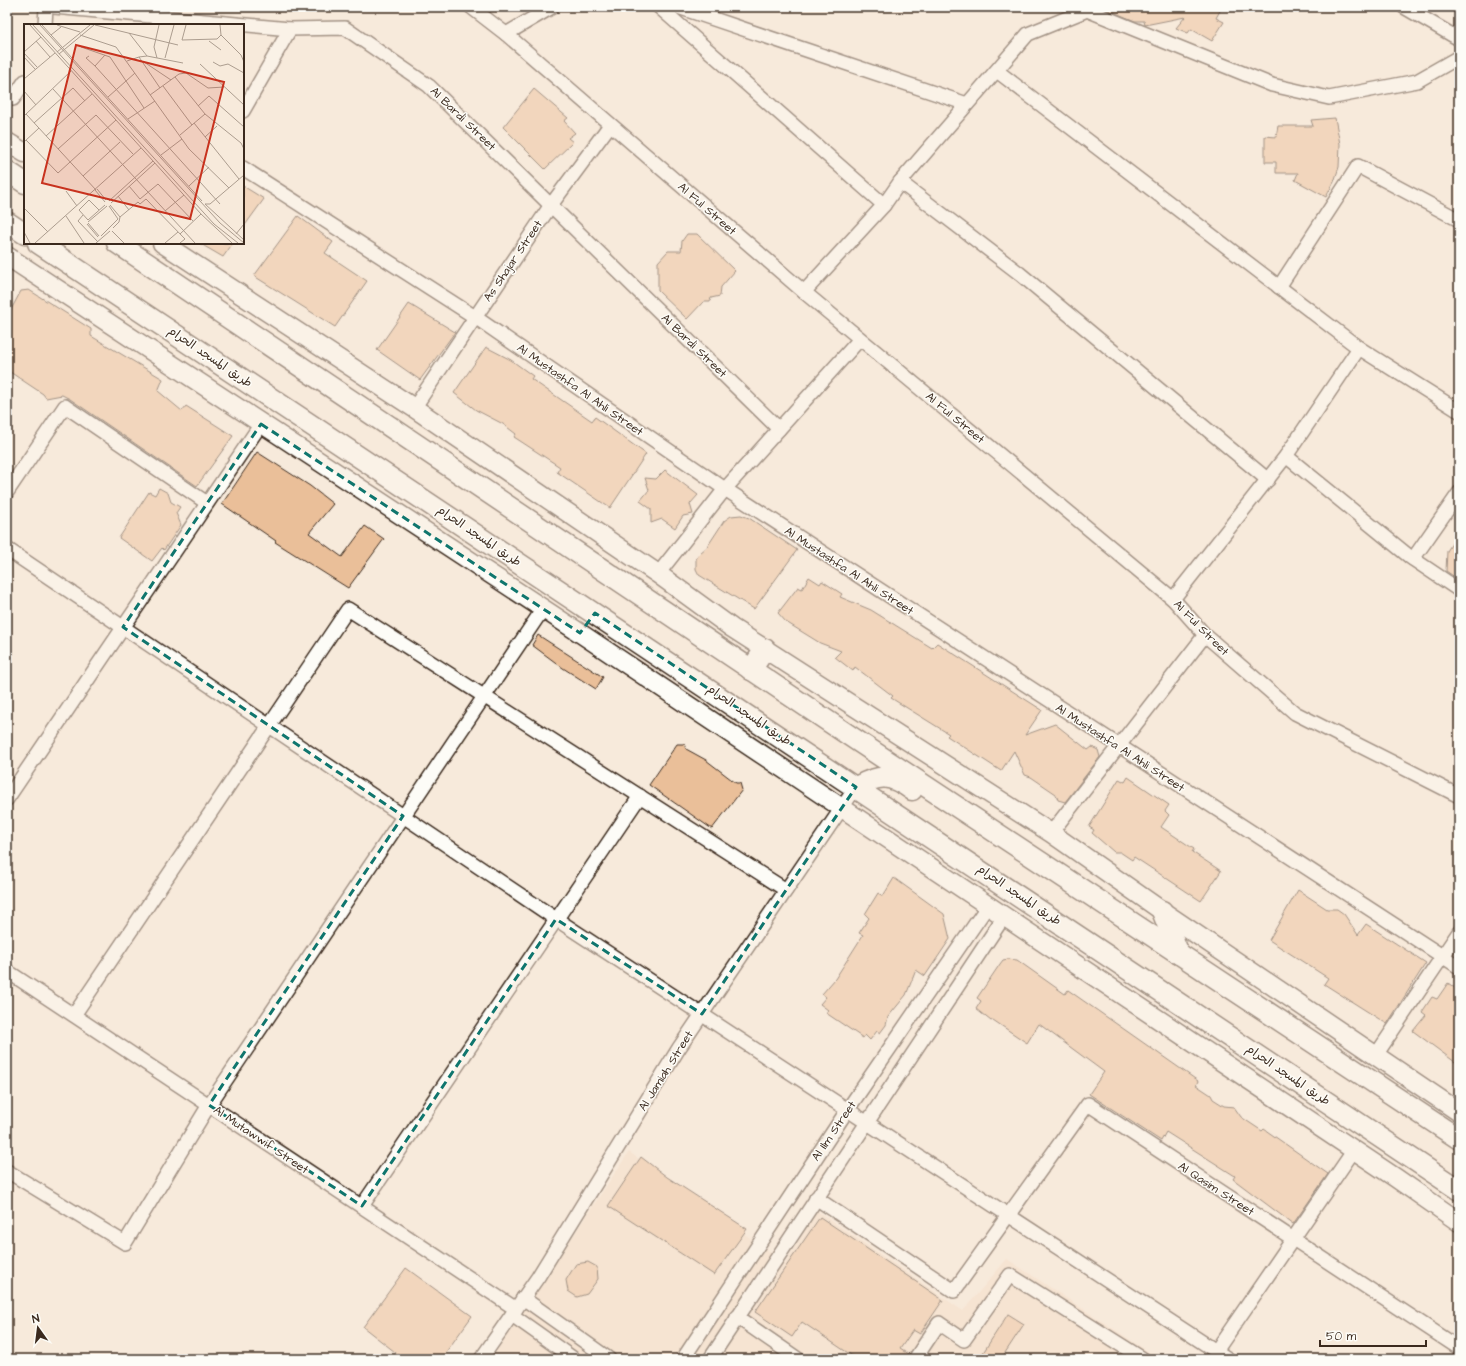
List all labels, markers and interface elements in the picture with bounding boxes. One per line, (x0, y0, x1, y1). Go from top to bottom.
inset map (24, 24, 244, 244)
street label: Al Bardi Street (426, 83, 500, 155)
street label: Al Ful Street (674, 179, 740, 239)
street label: As Shajar Street (479, 217, 547, 305)
street label: Al Bardi Street (657, 310, 731, 382)
street label: طريق المسجد الحرام (164, 322, 256, 392)
street label: Al Mustashfa Al Ahli Street (513, 340, 647, 440)
street label: Al Ful Street (922, 388, 988, 448)
street label: طريق المسجد الحرام (433, 501, 525, 571)
street label: Al Mustashfa Al Ahli Street (781, 523, 917, 619)
street label: Al Ful Street (1169, 596, 1233, 660)
street label: طريق المسجد الحرام (703, 680, 795, 750)
street label: Al Mustashfa Al Ahli Street (1052, 700, 1188, 796)
street label: طريق المسجد الحرام (973, 860, 1065, 930)
street label: Al Jamiah Street (634, 1027, 698, 1114)
street label: طريق المسجد الحرام (1242, 1040, 1334, 1110)
street label: Al Ilm Street (808, 1097, 860, 1164)
street label: Al Mutawwif Street (210, 1102, 312, 1178)
street label: Al Qasim Street (1174, 1158, 1258, 1220)
north arrow (18, 1308, 58, 1348)
text: N (31, 1311, 41, 1327)
scale bar (1320, 1322, 1426, 1348)
text: 50 m (1326, 1328, 1357, 1345)

